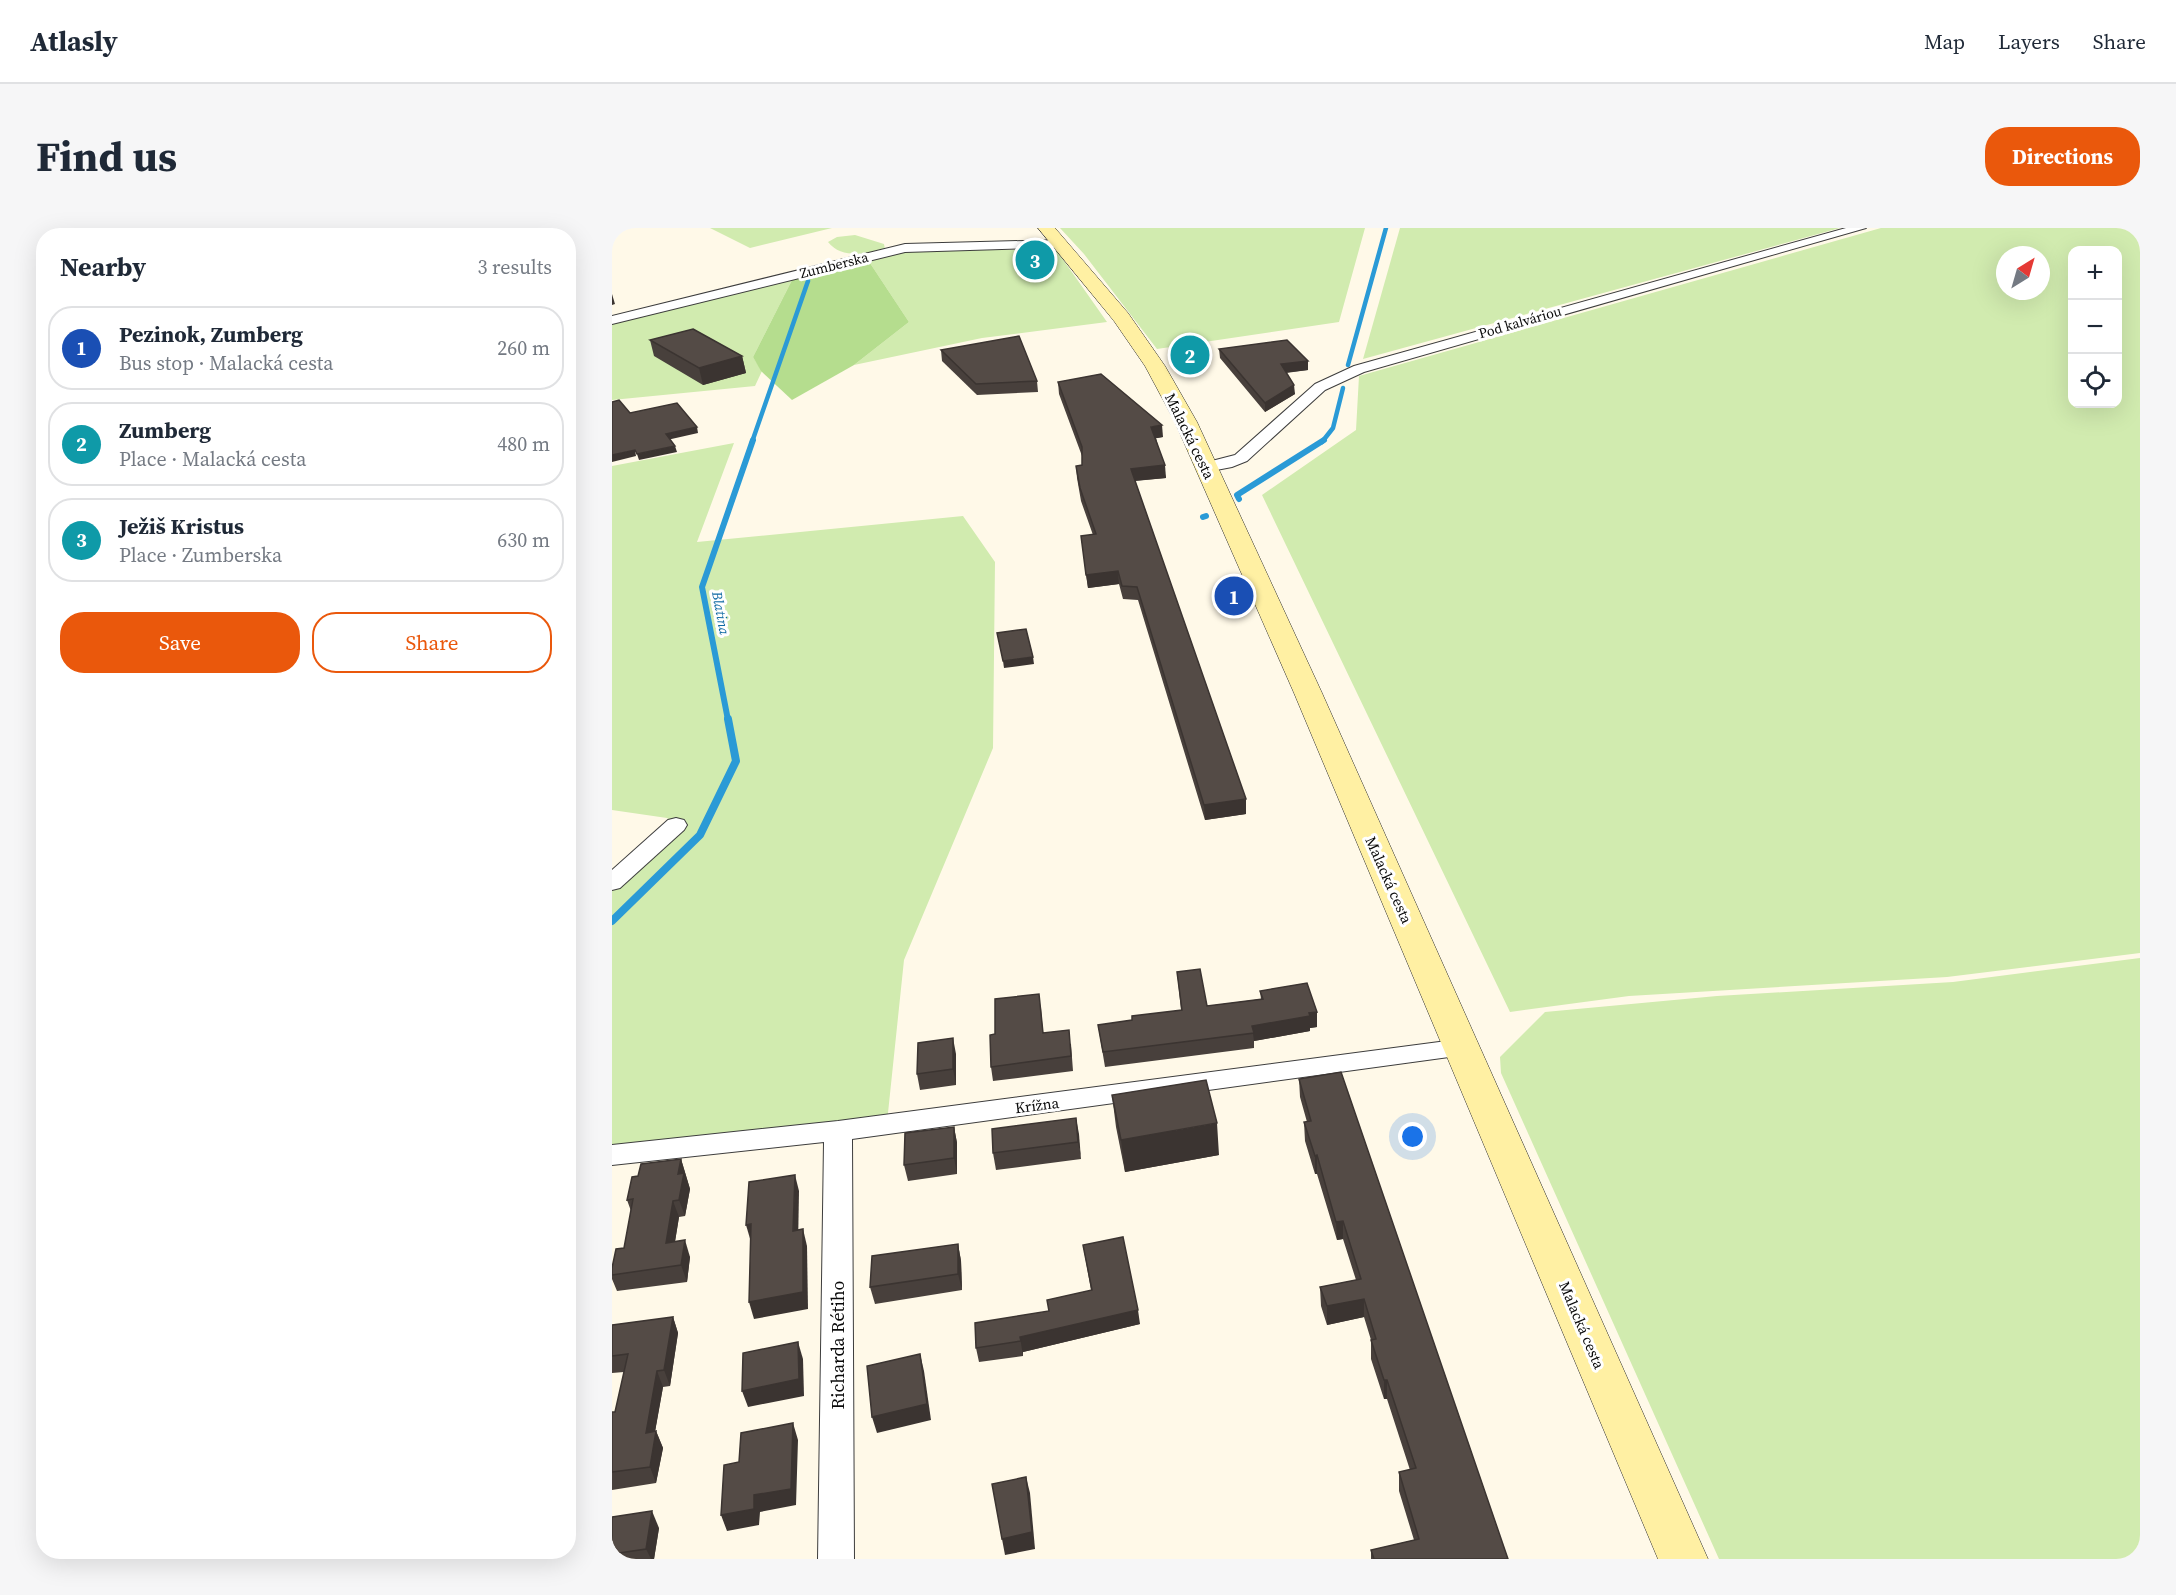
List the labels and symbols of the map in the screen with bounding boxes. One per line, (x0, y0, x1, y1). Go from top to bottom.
pin: 3 (1016, 237, 1054, 282)
north arrow (1996, 246, 2050, 300)
street label: Zumberska (798, 247, 871, 283)
street label: Pod kalváriou (1476, 301, 1564, 343)
pin: 2 (1170, 332, 1210, 378)
street label: Malacká cesta (1160, 389, 1220, 483)
pin: 1 (1214, 574, 1254, 619)
water label: Blatina (707, 589, 735, 637)
street label: Malacká cesta (1360, 833, 1418, 927)
street label: Krížna (1014, 1092, 1061, 1118)
your location (1398, 1122, 1427, 1151)
street label: Malacká cesta (1554, 1278, 1610, 1372)
street label: Richarda Rétiho (825, 1280, 850, 1410)

